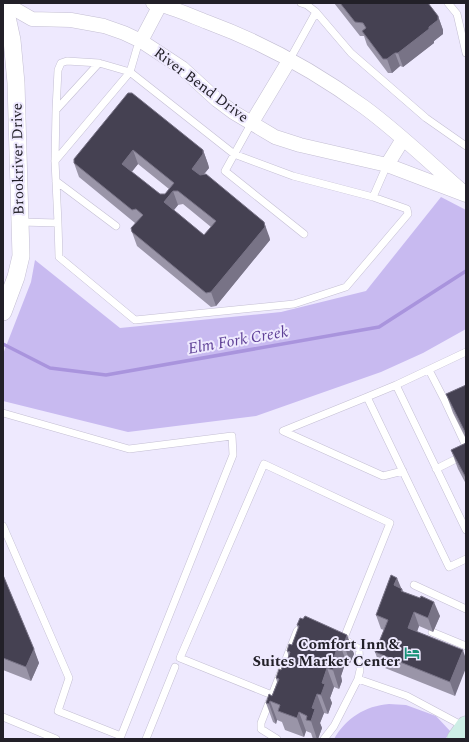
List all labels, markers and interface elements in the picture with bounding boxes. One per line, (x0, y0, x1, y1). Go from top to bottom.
street label: River Bend Drive (149, 42, 253, 128)
street label: Brookriver Drive (6, 103, 30, 215)
water label: Elm Fork Creek (186, 319, 290, 361)
place label: Comfort Inn & Suites Market Center (252, 633, 401, 673)
hotel icon: Comfort Inn & Suites Market Center (403, 644, 421, 662)

